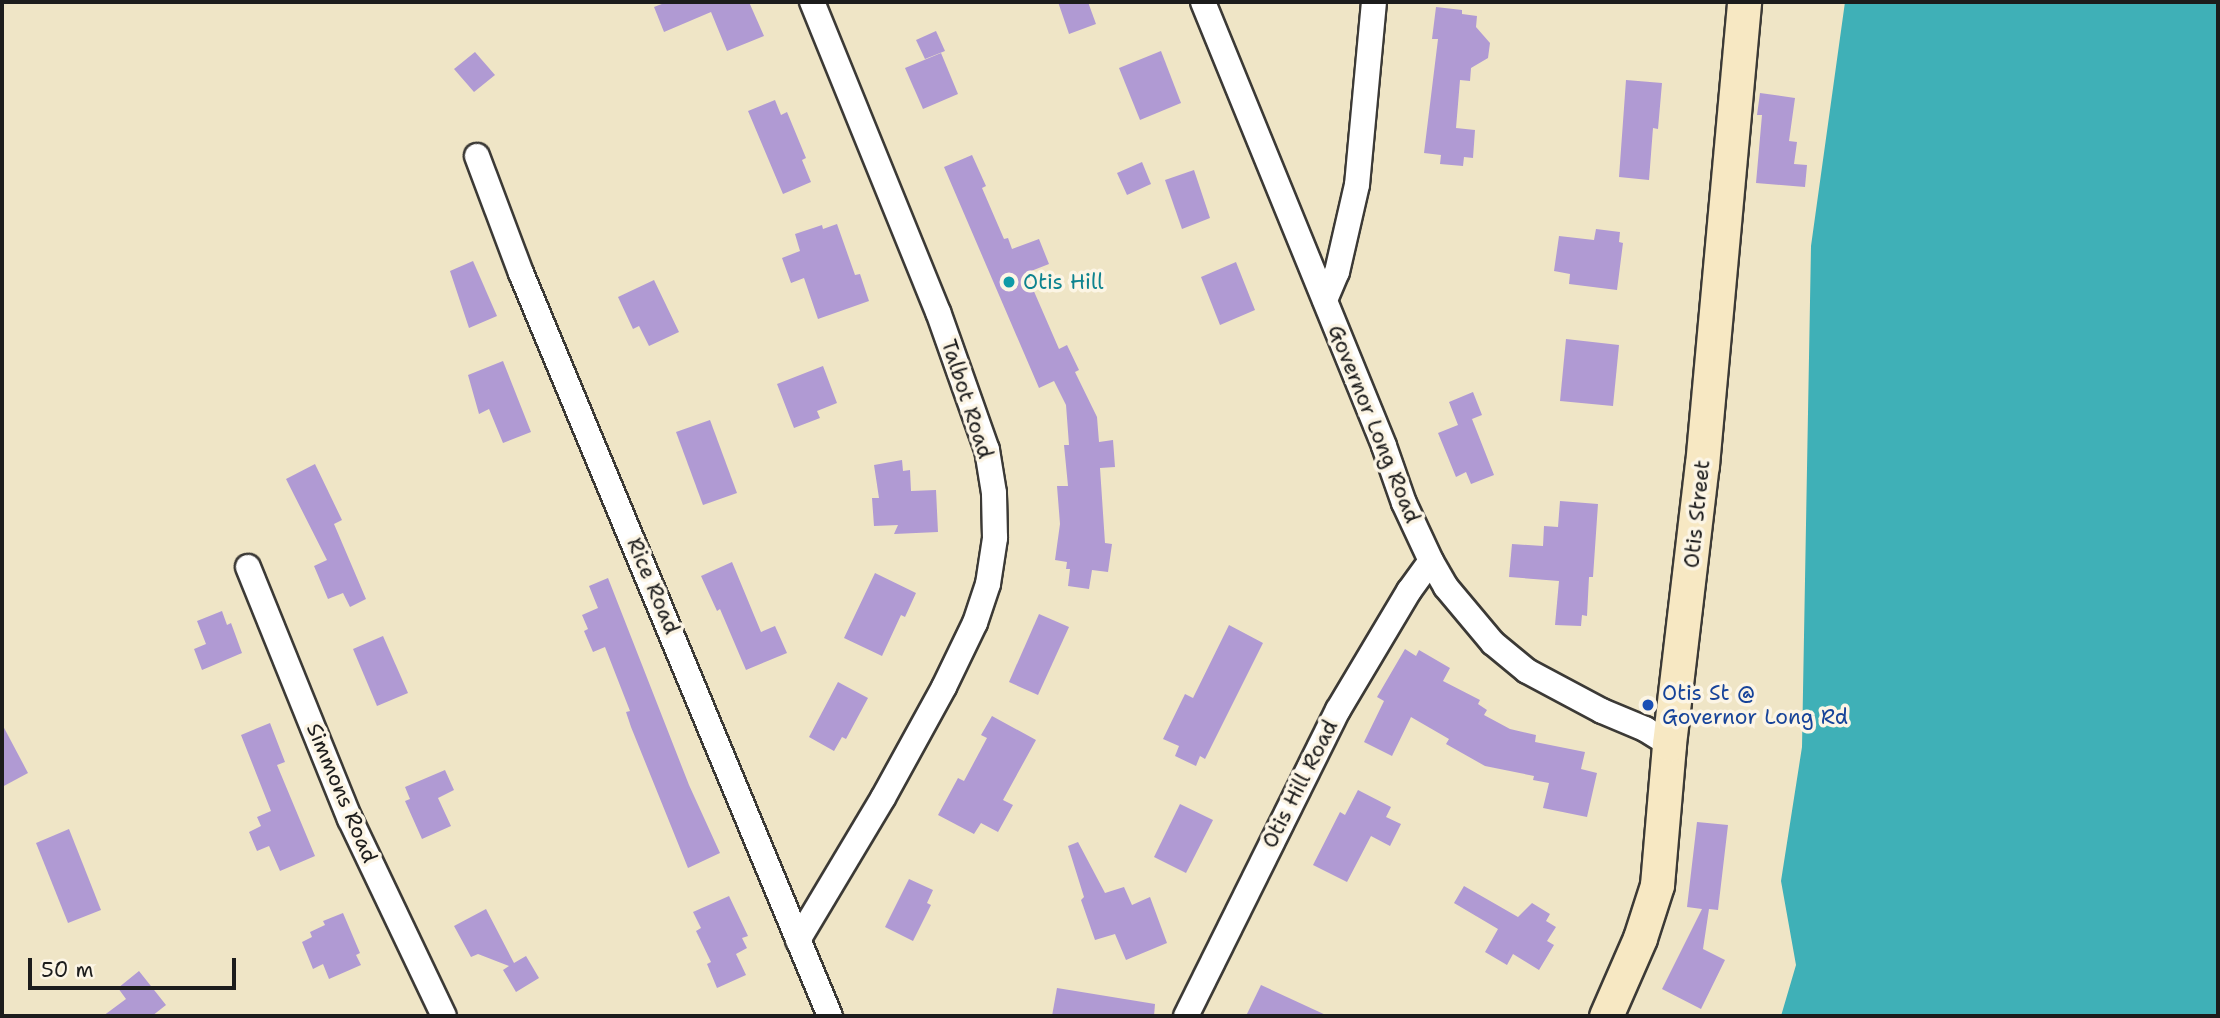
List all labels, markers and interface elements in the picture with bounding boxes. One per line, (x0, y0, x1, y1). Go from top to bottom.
place label: Otis Hill (1023, 269, 1104, 295)
marker: Otis Hill (1001, 274, 1017, 290)
street label: Governor Long Road (1323, 321, 1425, 527)
street label: Talbot Road (936, 336, 998, 462)
street label: Otis Street (1679, 459, 1715, 569)
street label: Rice Road (621, 534, 685, 638)
place label: Otis St @ Governor Long Rd (1662, 680, 1848, 730)
marker: Otis St @ Governor Long Rd (1640, 697, 1656, 713)
street label: Otis Hill Road (1257, 716, 1343, 852)
street label: Simmons Road (301, 719, 383, 867)
scale bar (32, 944, 240, 988)
text: 50 m (41, 956, 94, 984)

